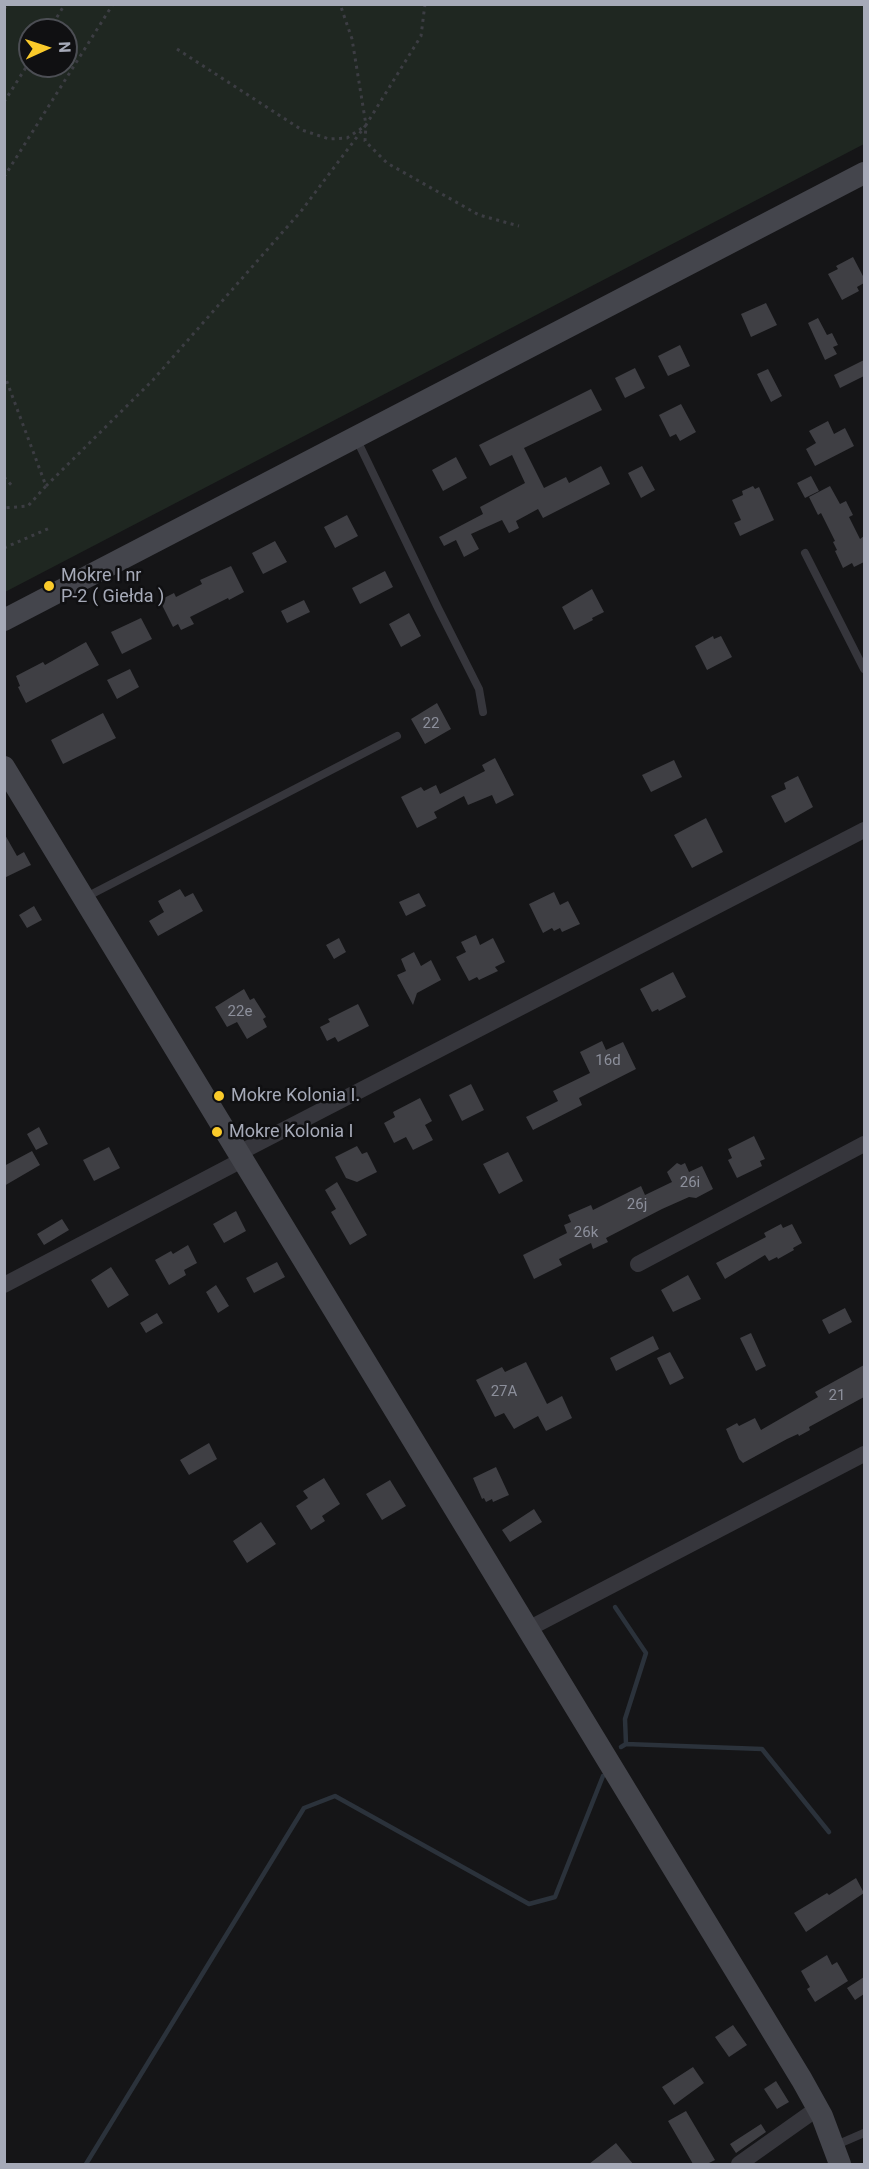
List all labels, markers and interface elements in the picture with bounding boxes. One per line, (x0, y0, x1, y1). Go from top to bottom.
north arrow (18, 18, 78, 78)
text: N (55, 41, 74, 53)
place label: Mokre I nr P-2 ( Giełda ) (61, 565, 164, 608)
marker: Mokre I nr P-2 ( Giełda ) (42, 579, 56, 593)
house number: 22 (423, 715, 439, 733)
house number: 22e (228, 1003, 252, 1021)
house number: 16d (595, 1052, 621, 1070)
place label: Mokre Kolonia I. (231, 1085, 360, 1107)
marker: Mokre Kolonia I. (212, 1089, 226, 1103)
place label: Mokre Kolonia I (229, 1121, 353, 1143)
marker: Mokre Kolonia I (210, 1125, 224, 1139)
house number: 26i (680, 1174, 700, 1192)
house number: 26j (627, 1196, 647, 1214)
house number: 26k (574, 1224, 598, 1242)
house number: 27A (491, 1383, 517, 1401)
house number: 21 (829, 1387, 845, 1405)

